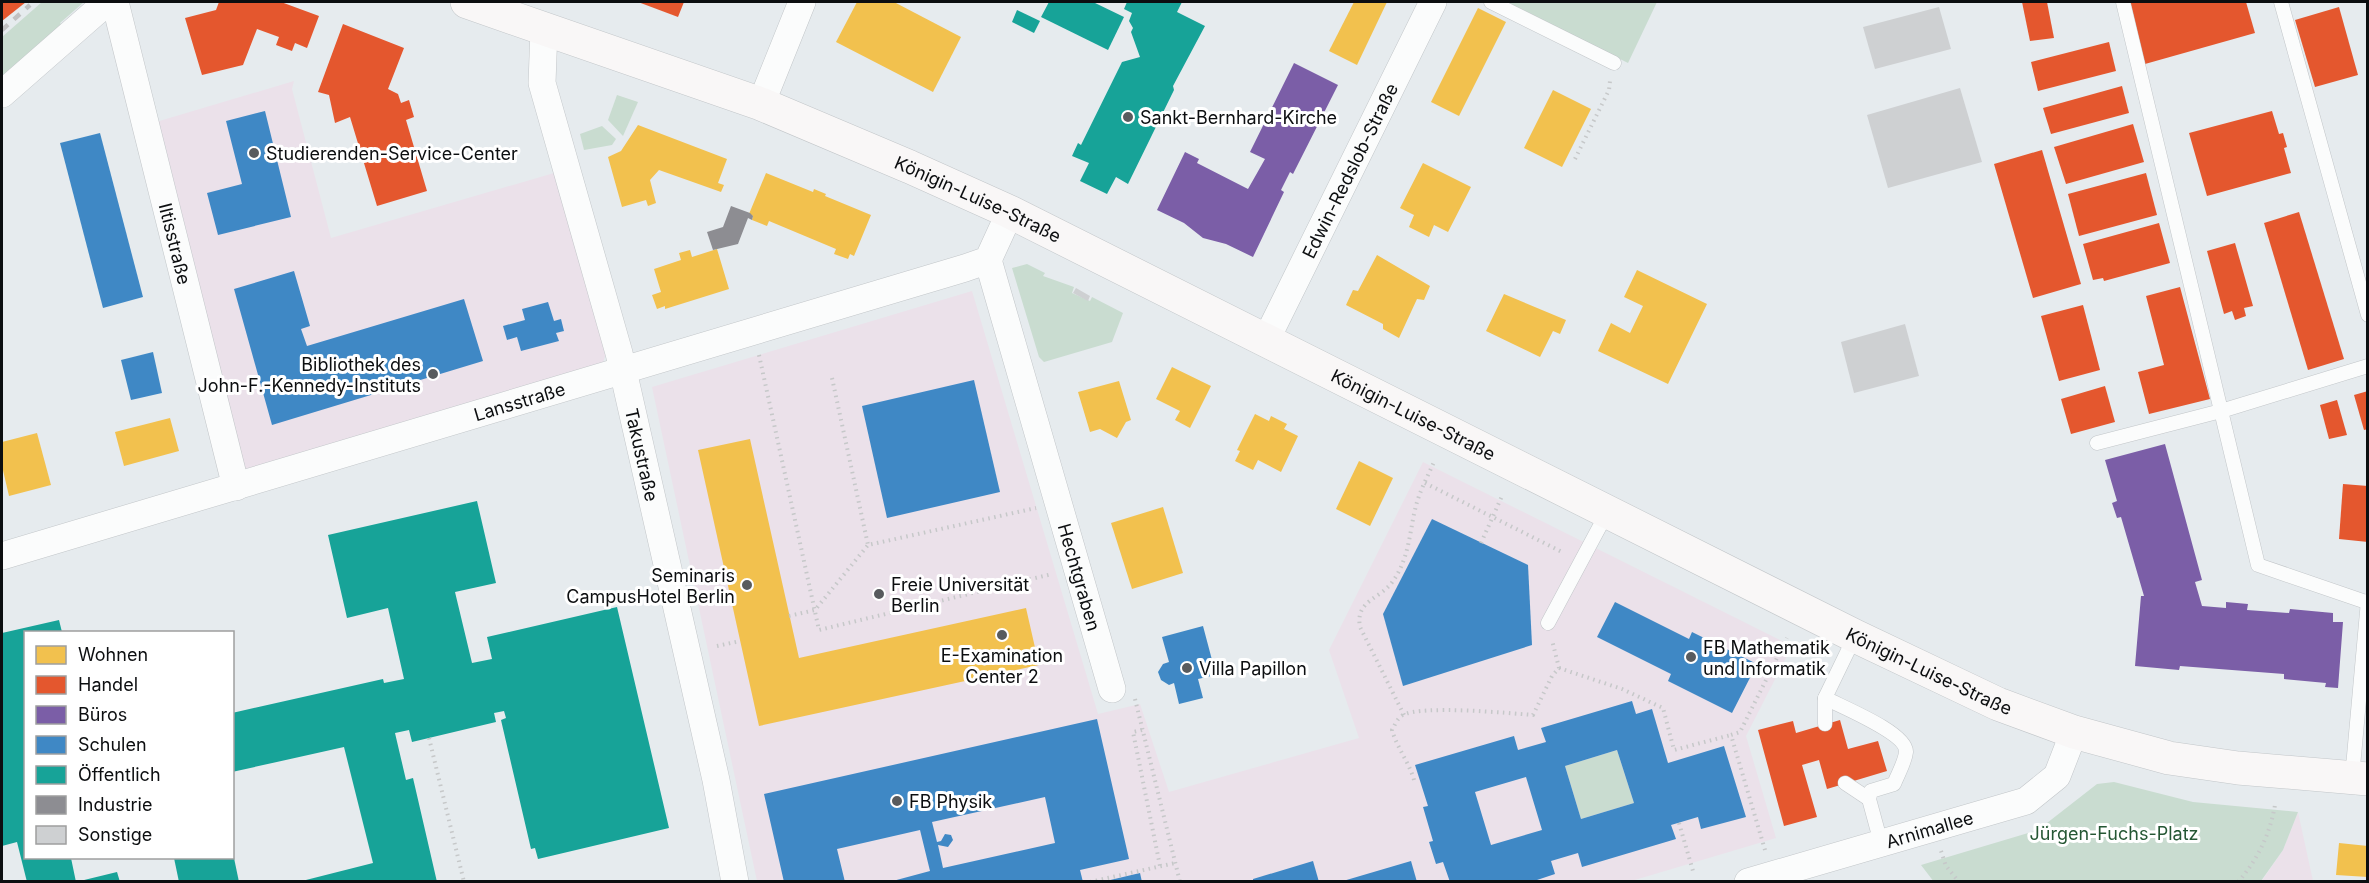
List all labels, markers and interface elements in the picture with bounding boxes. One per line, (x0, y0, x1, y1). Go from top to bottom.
street label: Edwin-Redslob-Straße (1298, 80, 1402, 262)
place label: Sankt-Bernhard-Kirche (1140, 107, 1337, 128)
marker: Sankt-Bernhard-Kirche (1121, 110, 1135, 124)
place label: Studierenden-Service-Center (266, 143, 518, 164)
marker: Studierenden-Service-Center (247, 146, 261, 160)
street label: Königin-Luise-Straße (892, 151, 1065, 246)
street label: Iltisstraße (155, 201, 196, 286)
place label: Bibliothek des John-F.-Kennedy-Instituts (197, 354, 421, 396)
street label: Königin-Luise-Straße (1328, 364, 1499, 464)
marker: Bibliothek des John-F.-Kennedy-Instituts (426, 367, 440, 381)
street label: Lansstraße (471, 378, 568, 425)
street label: Takustraße (621, 406, 663, 503)
street label: Hechtgraben (1054, 521, 1105, 633)
place label: Seminaris CampusHotel Berlin (566, 565, 735, 607)
place label: Freie Universität Berlin (891, 574, 1029, 616)
marker: Seminaris CampusHotel Berlin (740, 578, 754, 592)
marker: Freie Universität Berlin (872, 587, 886, 601)
street label: Königin-Luise-Straße (1843, 623, 2015, 719)
marker: E-Examination Center 2 (995, 628, 1009, 642)
legend (24, 631, 234, 859)
place label: FB Mathematik und Informatik (1703, 637, 1830, 679)
text: Wohnen (78, 644, 148, 665)
place label: E-Examination Center 2 (941, 645, 1063, 687)
marker: FB Mathematik und Informatik (1684, 650, 1698, 664)
place label: Villa Papillon (1199, 658, 1307, 679)
marker: Villa Papillon (1180, 661, 1194, 675)
text: Handel (78, 674, 138, 695)
text: Büros (78, 704, 127, 725)
text: Schulen (78, 734, 147, 755)
text: Öffentlich (78, 763, 161, 785)
place label: FB Physik (909, 791, 992, 812)
text: Industrie (78, 794, 152, 815)
marker: FB Physik (890, 794, 904, 808)
street label: Arnimallee (1883, 806, 1976, 852)
park label: Jürgen-Fuchs-Platz (2029, 823, 2199, 844)
text: Sonstige (78, 824, 152, 845)

